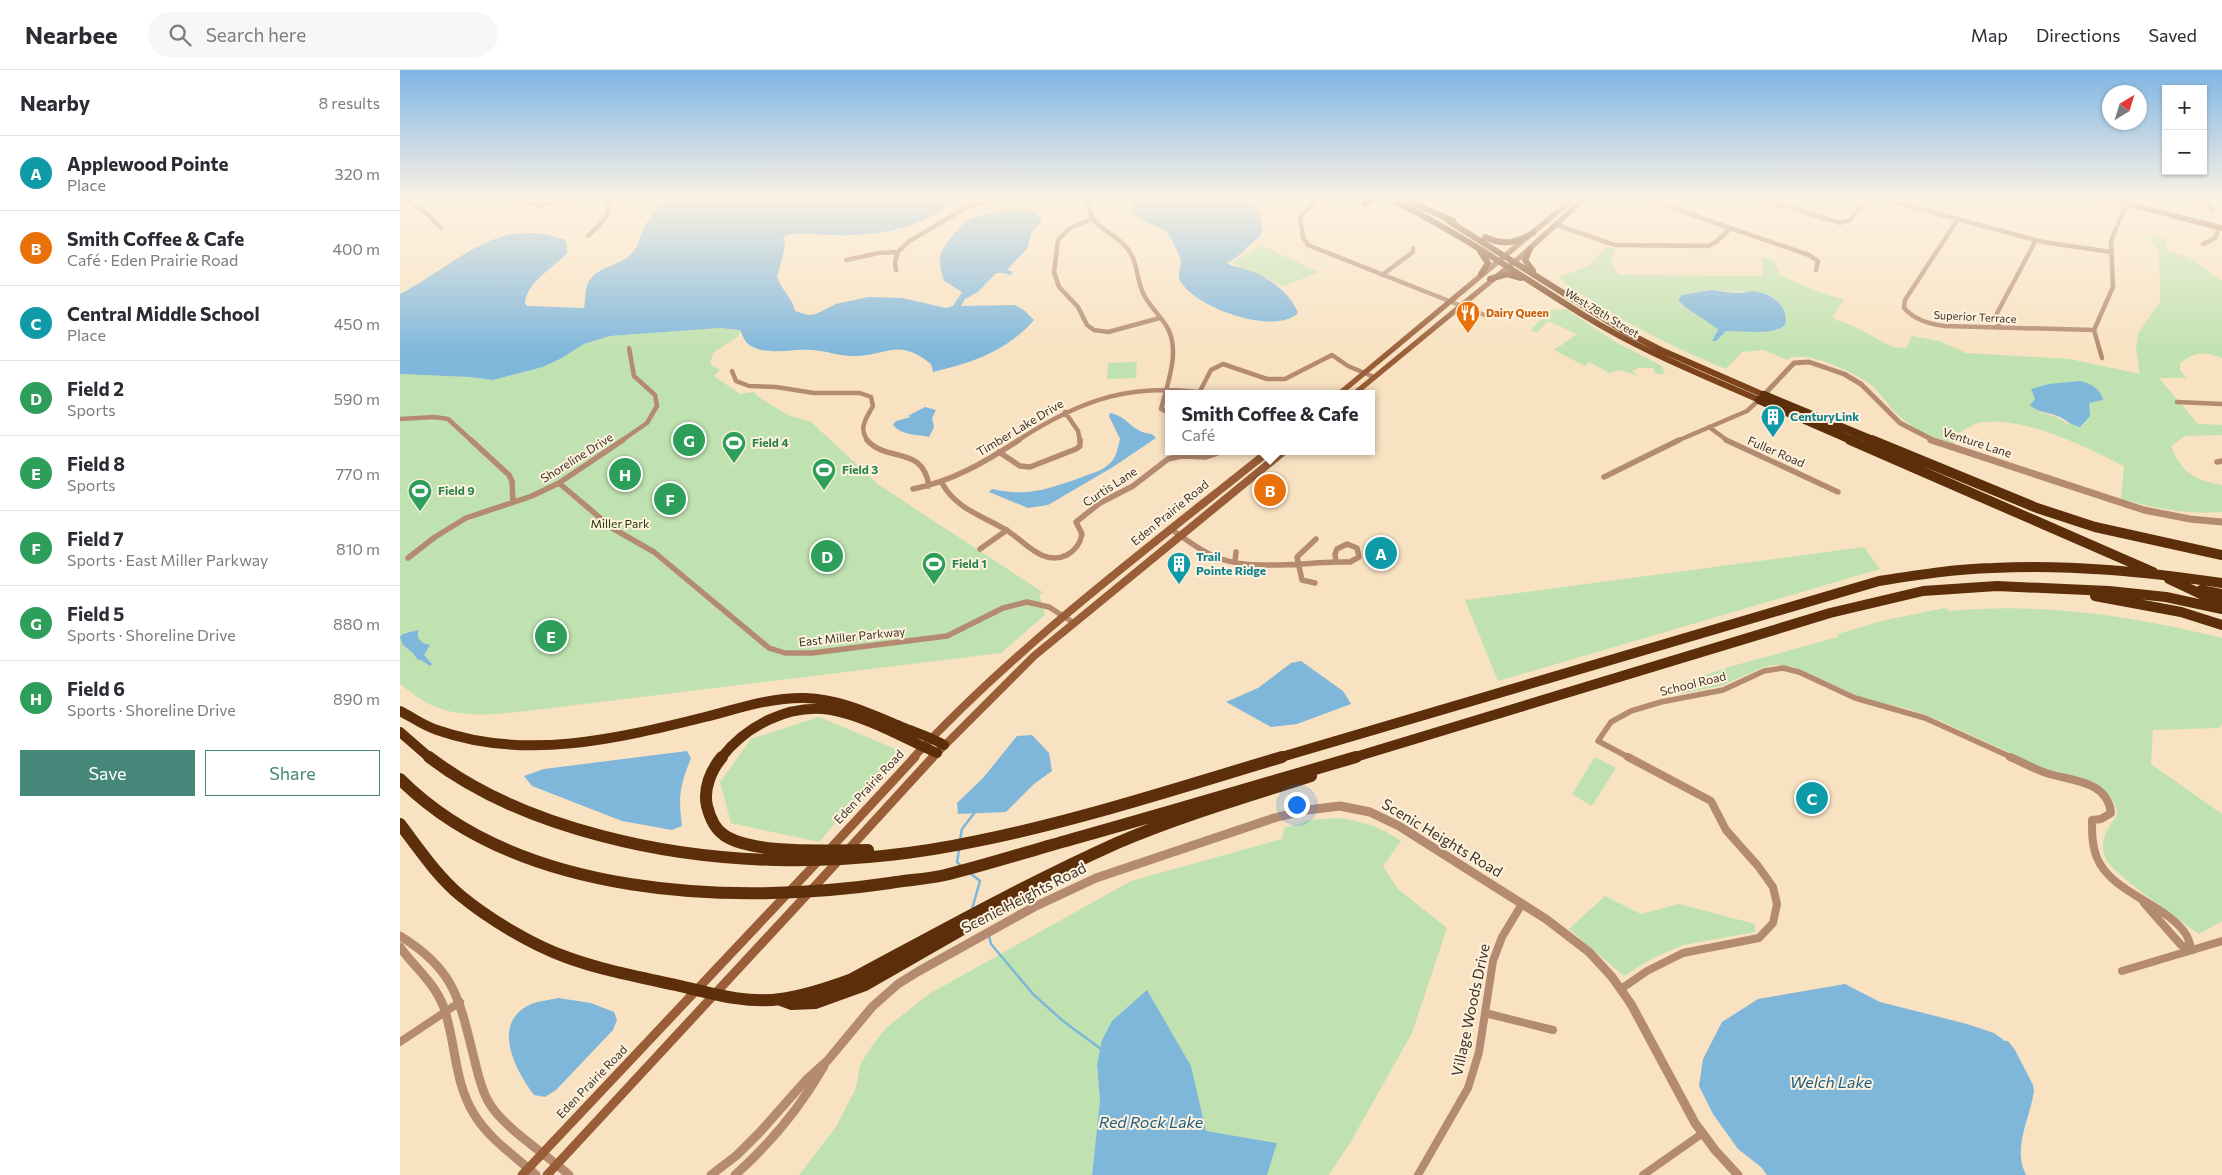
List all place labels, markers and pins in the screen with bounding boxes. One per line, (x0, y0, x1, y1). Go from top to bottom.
restaurant icon: Dairy Queen (1455, 300, 1481, 334)
place label: Dairy Queen (1486, 306, 1549, 319)
building icon: CenturyLink (1760, 404, 1786, 438)
place label: CenturyLink (1790, 409, 1859, 423)
pin: G (673, 421, 705, 459)
sports icon: Field 4 (721, 430, 747, 464)
place label: Field 4 (752, 435, 789, 449)
pin: H (609, 455, 641, 493)
sports icon: Field 3 (811, 457, 837, 491)
place label: Field 3 (842, 462, 878, 476)
pin: B (1254, 471, 1286, 509)
sports icon: Field 9 (407, 478, 433, 512)
pin: F (654, 480, 686, 518)
place label: Field 9 (438, 483, 475, 497)
pin: A (1365, 534, 1397, 572)
pin: D (811, 537, 843, 575)
place label: Trail Pointe Ridge (1196, 549, 1266, 577)
sports icon: Field 1 (921, 551, 947, 585)
building icon: Trail Pointe Ridge (1166, 551, 1192, 585)
place label: Field 1 (952, 556, 987, 570)
pin: E (535, 617, 567, 655)
pin: C (1796, 779, 1828, 817)

